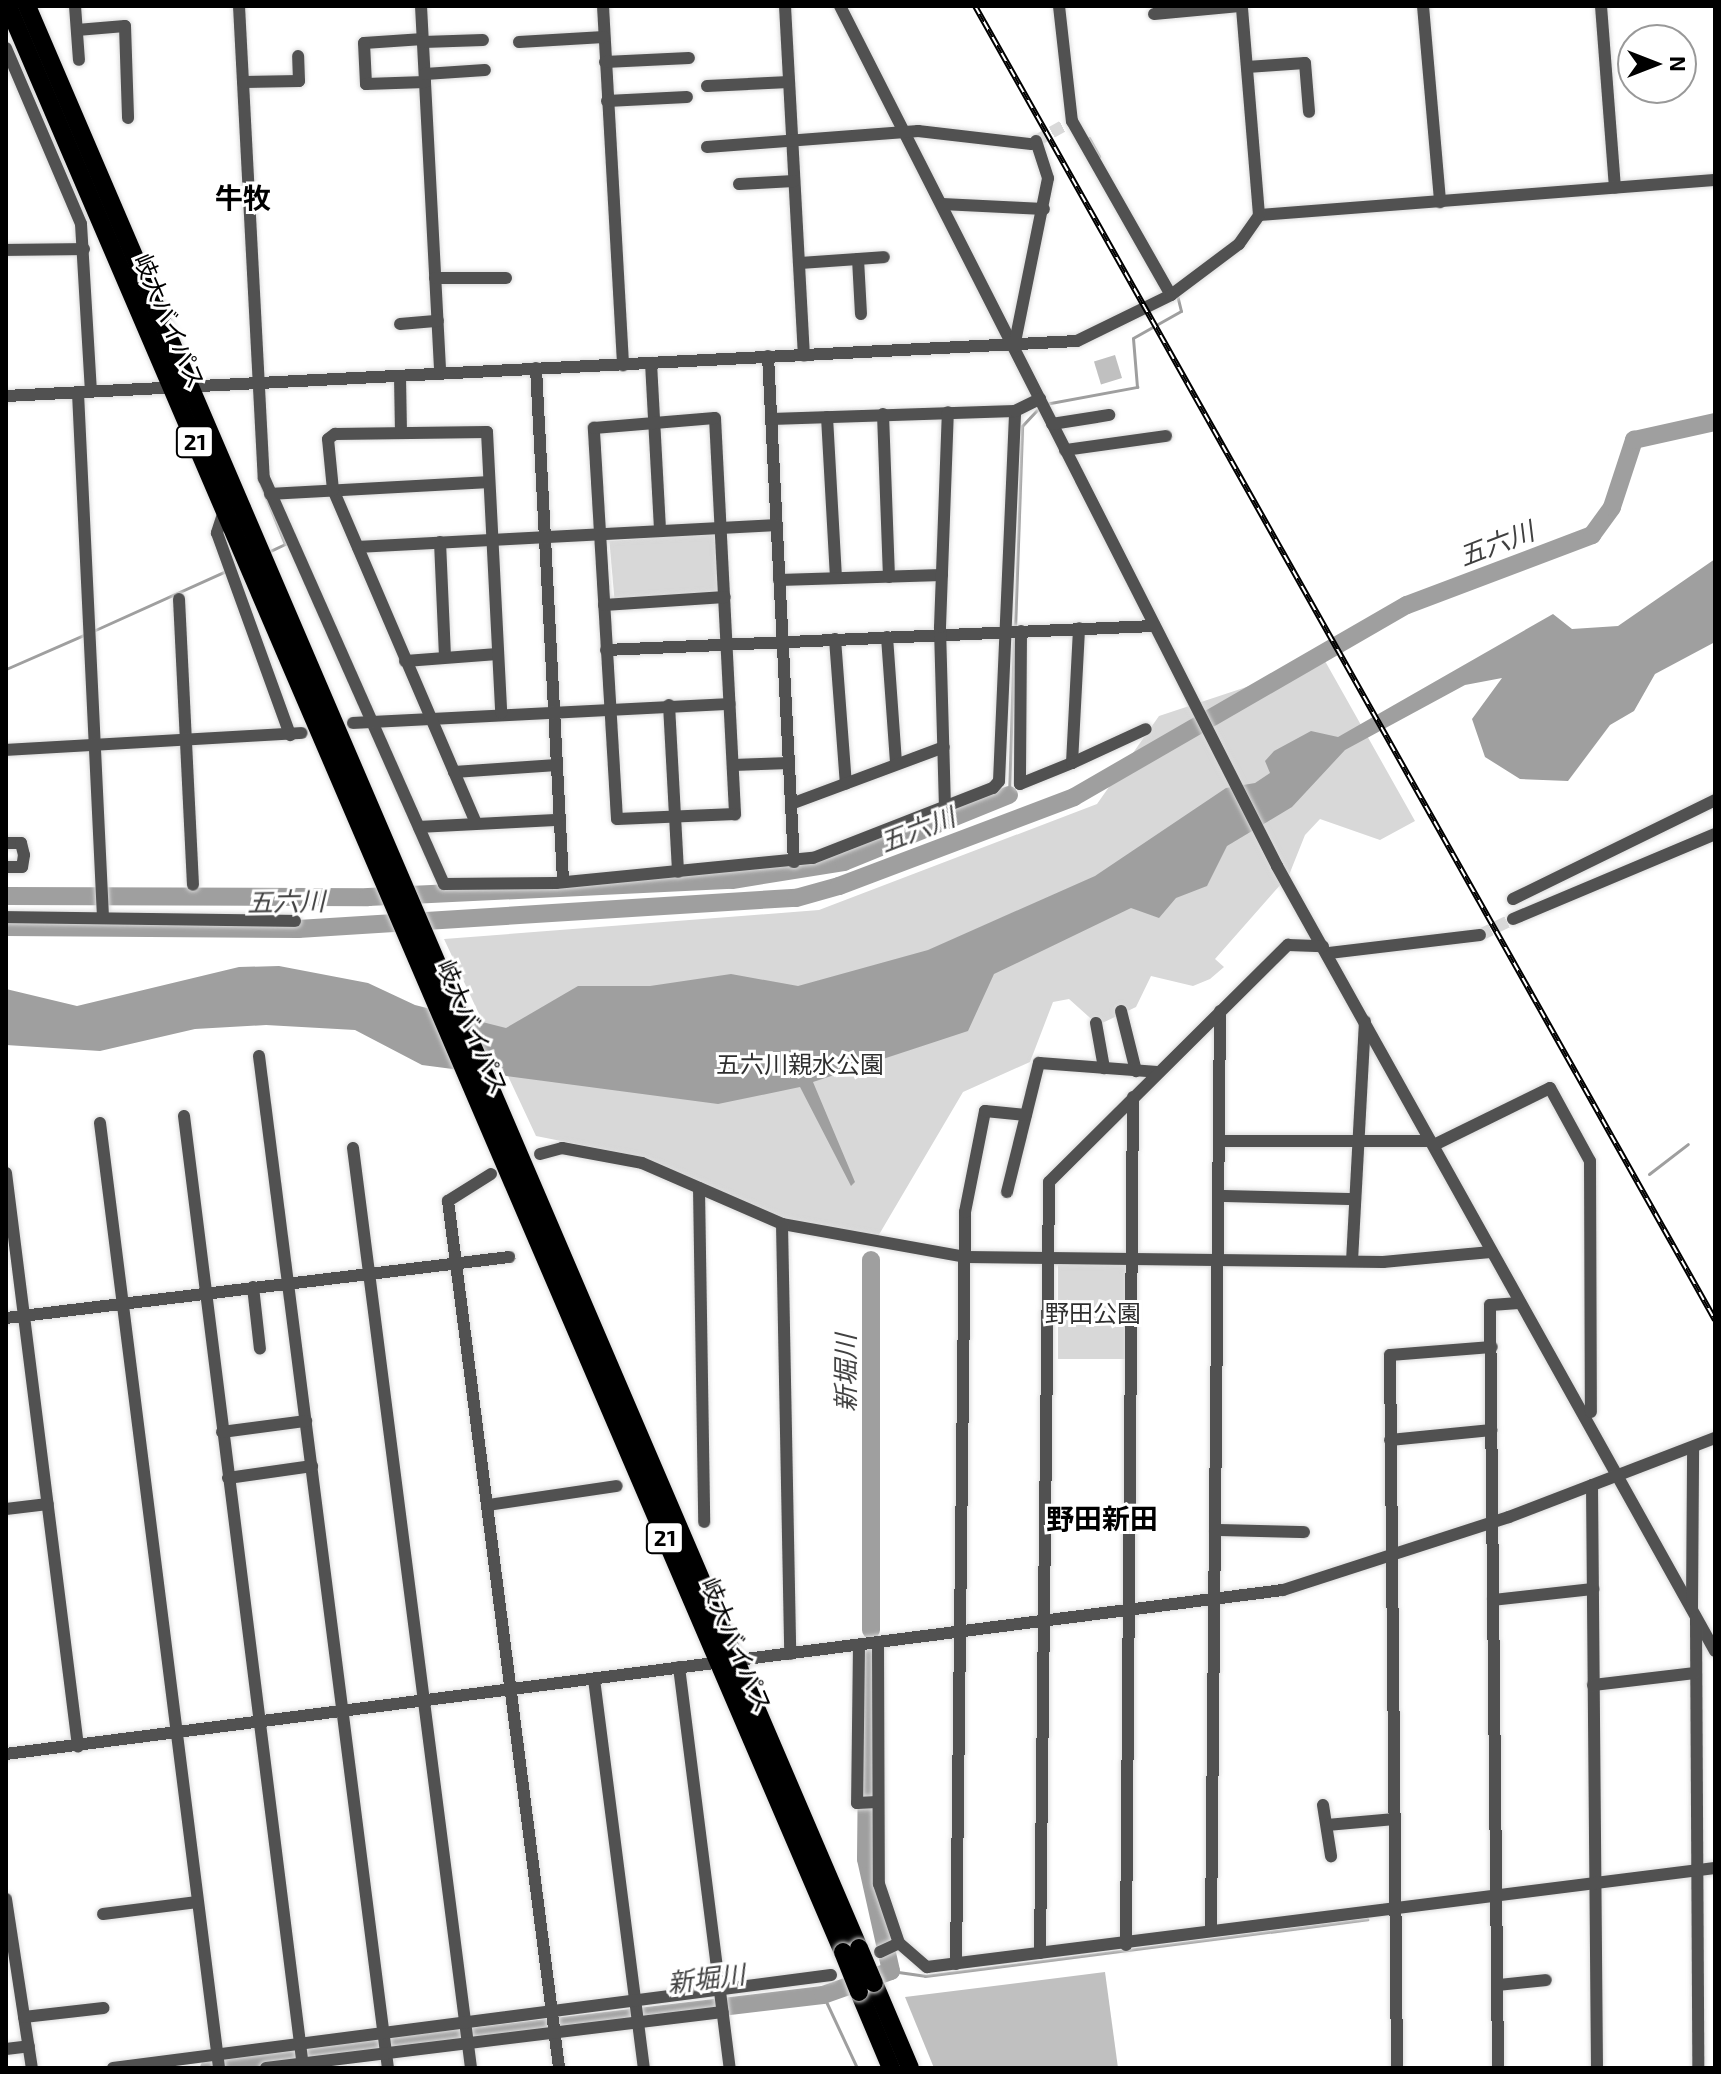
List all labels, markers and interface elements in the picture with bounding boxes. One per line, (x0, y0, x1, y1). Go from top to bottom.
north arrow (1617, 24, 1697, 104)
text: N (1666, 56, 1692, 72)
district label: 牛牧 (215, 180, 271, 214)
street label: 岐大バイパス (129, 249, 211, 393)
road number: 21 (175, 424, 215, 460)
water label: 五六川 (1454, 514, 1538, 572)
water label: 五六川 (875, 800, 959, 858)
water label: 五六川 (247, 885, 325, 917)
street label: 岐大バイパス (432, 955, 514, 1099)
park label: 五六川親水公園 (716, 1050, 884, 1078)
park label: 野田公園 (1045, 1299, 1141, 1327)
water label: 新堀川 (829, 1334, 861, 1412)
district label: 野田新田 (1046, 1501, 1158, 1535)
road number: 21 (645, 1520, 685, 1556)
street label: 岐大バイパス (696, 1573, 778, 1717)
water label: 新堀川 (665, 1958, 747, 1998)

